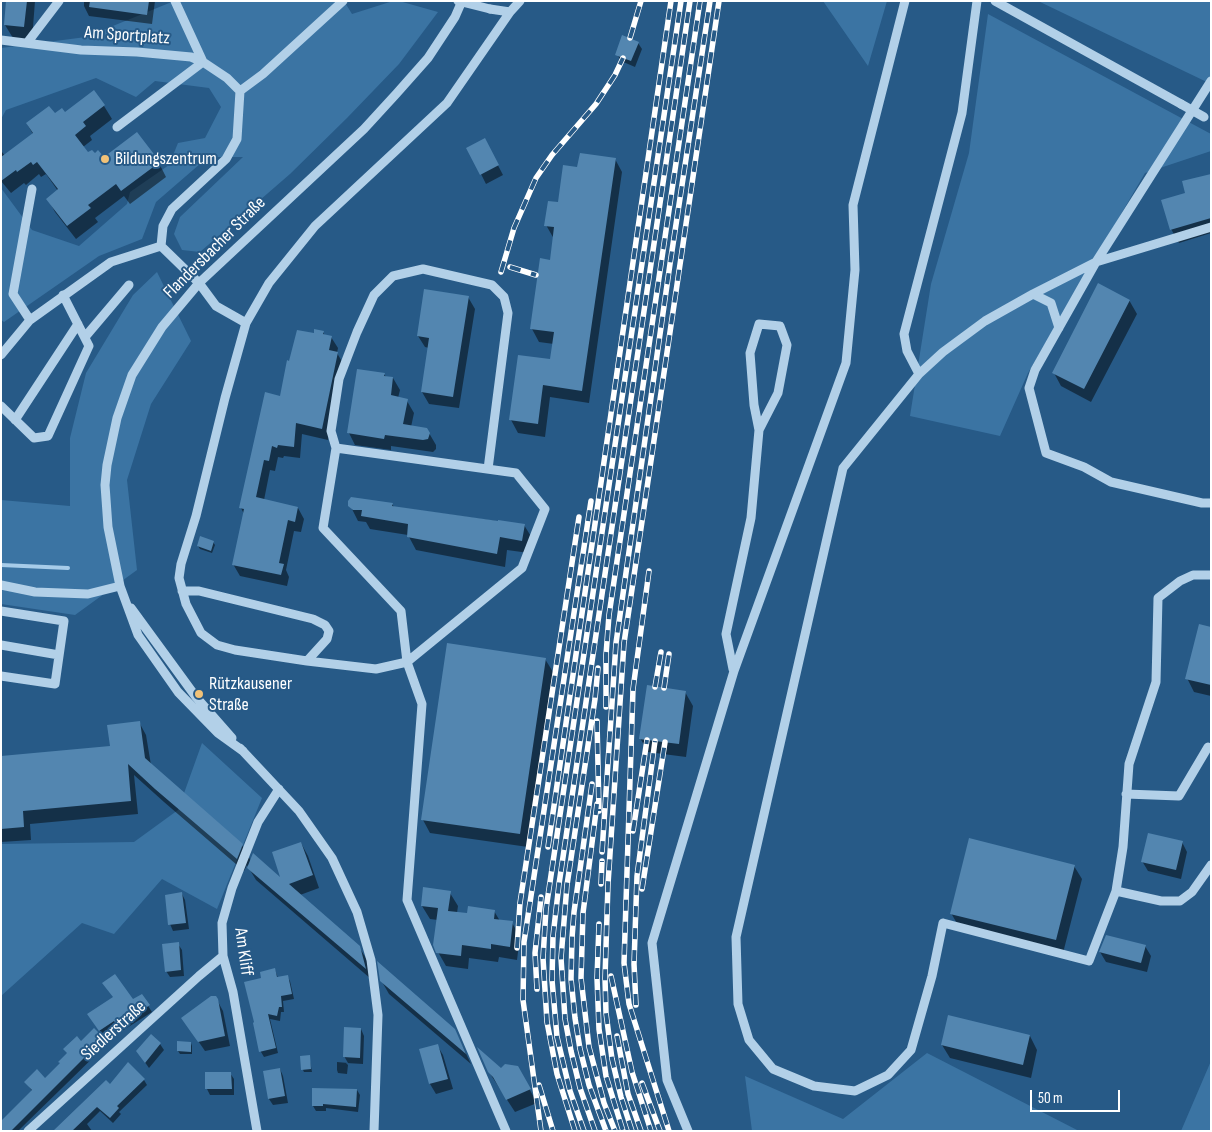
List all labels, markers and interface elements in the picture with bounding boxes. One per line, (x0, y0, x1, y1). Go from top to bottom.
street label: Am Sportplatz (83, 22, 171, 50)
place label: Bildungszentrum (115, 148, 217, 170)
marker: Bildungszentrum (99, 153, 111, 165)
street label: Flandersbacher Straße (160, 193, 270, 303)
place label: Rützkausener Straße (209, 673, 292, 716)
marker: Rützkausener Straße (193, 688, 205, 700)
street label: Am Kliff (229, 927, 257, 977)
street label: Siedlerstraße (77, 996, 151, 1066)
scale bar (1032, 1080, 1122, 1112)
text: 50 m (1038, 1089, 1063, 1108)

